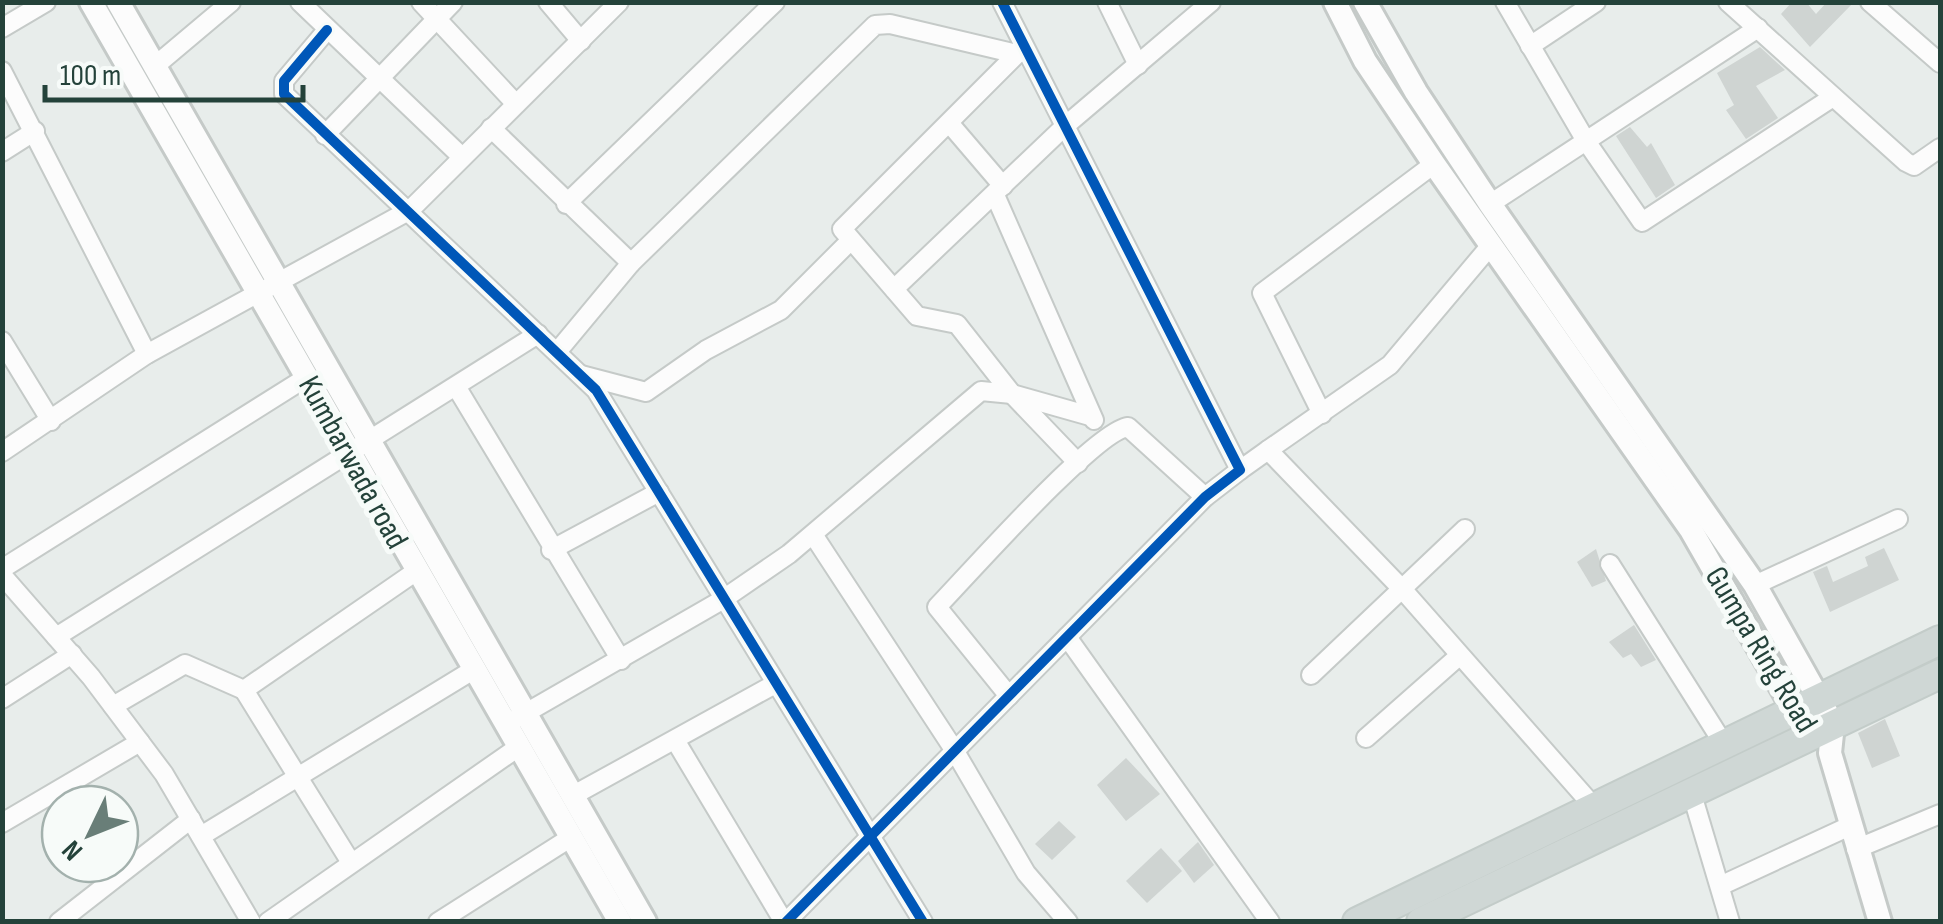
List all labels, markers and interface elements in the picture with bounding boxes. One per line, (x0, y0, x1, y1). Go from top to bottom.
scale bar (45, 40, 302, 102)
text: 100 m (60, 58, 121, 94)
street label: Kumbarwada road (289, 370, 416, 556)
street label: Gumpa Ring Road (1696, 560, 1825, 740)
north arrow (40, 784, 140, 884)
text: N (56, 833, 90, 867)

